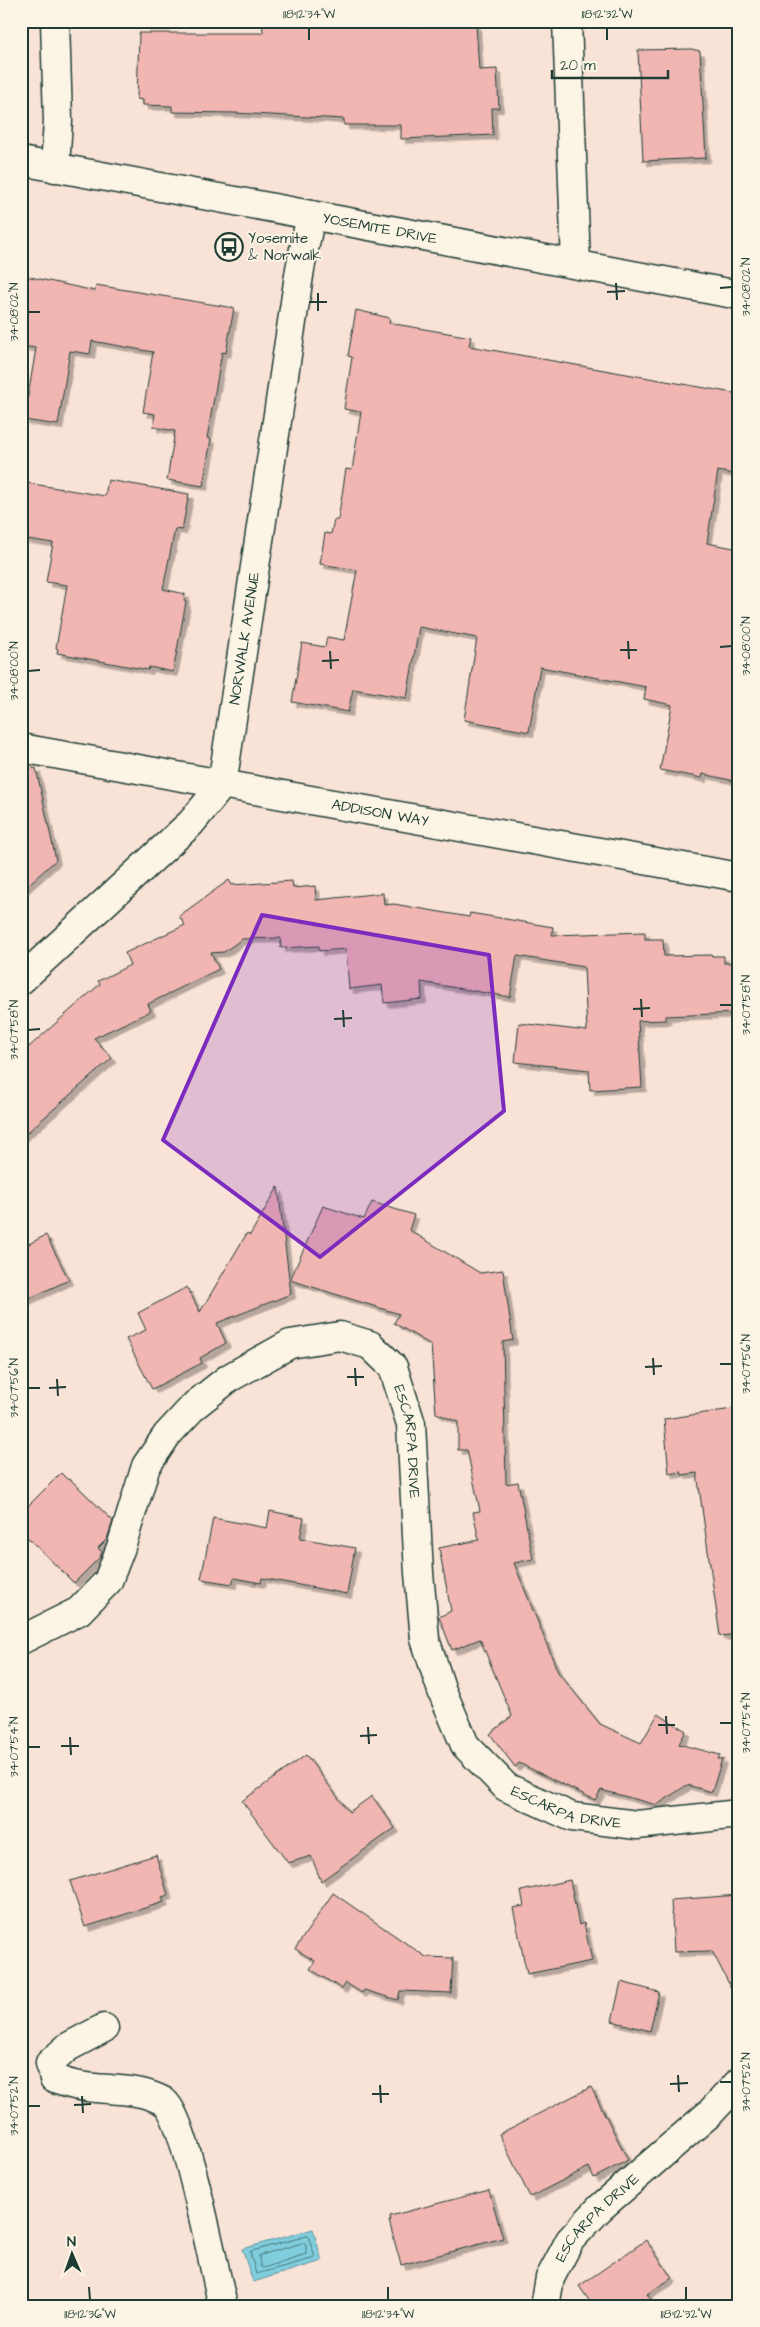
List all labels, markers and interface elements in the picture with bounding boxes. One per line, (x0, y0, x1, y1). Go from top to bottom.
text: 118°12'34"W (283, 6, 336, 23)
text: 118°12'32"W (582, 6, 633, 23)
scale bar (552, 48, 669, 80)
text: 20 m (560, 55, 596, 76)
street label: YOSEMITE DRIVE (321, 207, 439, 249)
place label: Yosemite & Norwalk (248, 228, 322, 266)
bus stop icon: Yosemite & Norwalk (214, 232, 244, 262)
text: 34°08'02"N (738, 257, 755, 317)
text: 34°08'02"N (6, 282, 23, 342)
street label: NORWALK AVENUE (224, 570, 265, 706)
text: 34°08'00"N (738, 616, 755, 676)
text: 34°08'00"N (6, 641, 23, 701)
street label: ADDISON WAY (330, 794, 430, 832)
text: 34°07'58"N (738, 974, 755, 1035)
text: 34°07'58"N (6, 999, 23, 1060)
text: 34°07'56"N (738, 1333, 755, 1394)
text: 34°07'56"N (6, 1357, 23, 1418)
street label: ESCARPA DRIVE (389, 1382, 426, 1499)
text: 34°07'54"N (738, 1692, 755, 1753)
text: 34°07'54"N (6, 1716, 23, 1777)
street label: ESCARPA DRIVE (508, 1780, 623, 1834)
text: 34°07'52"N (738, 2052, 755, 2112)
text: 34°07'52"N (6, 2076, 23, 2136)
street label: ESCARPA DRIVE (550, 2168, 644, 2265)
north arrow (48, 2230, 98, 2280)
text: N (67, 2232, 77, 2252)
text: 118°12'36"W (64, 2306, 117, 2323)
text: 118°12'34"W (362, 2306, 415, 2323)
text: 118°12'32"W (661, 2306, 712, 2323)

